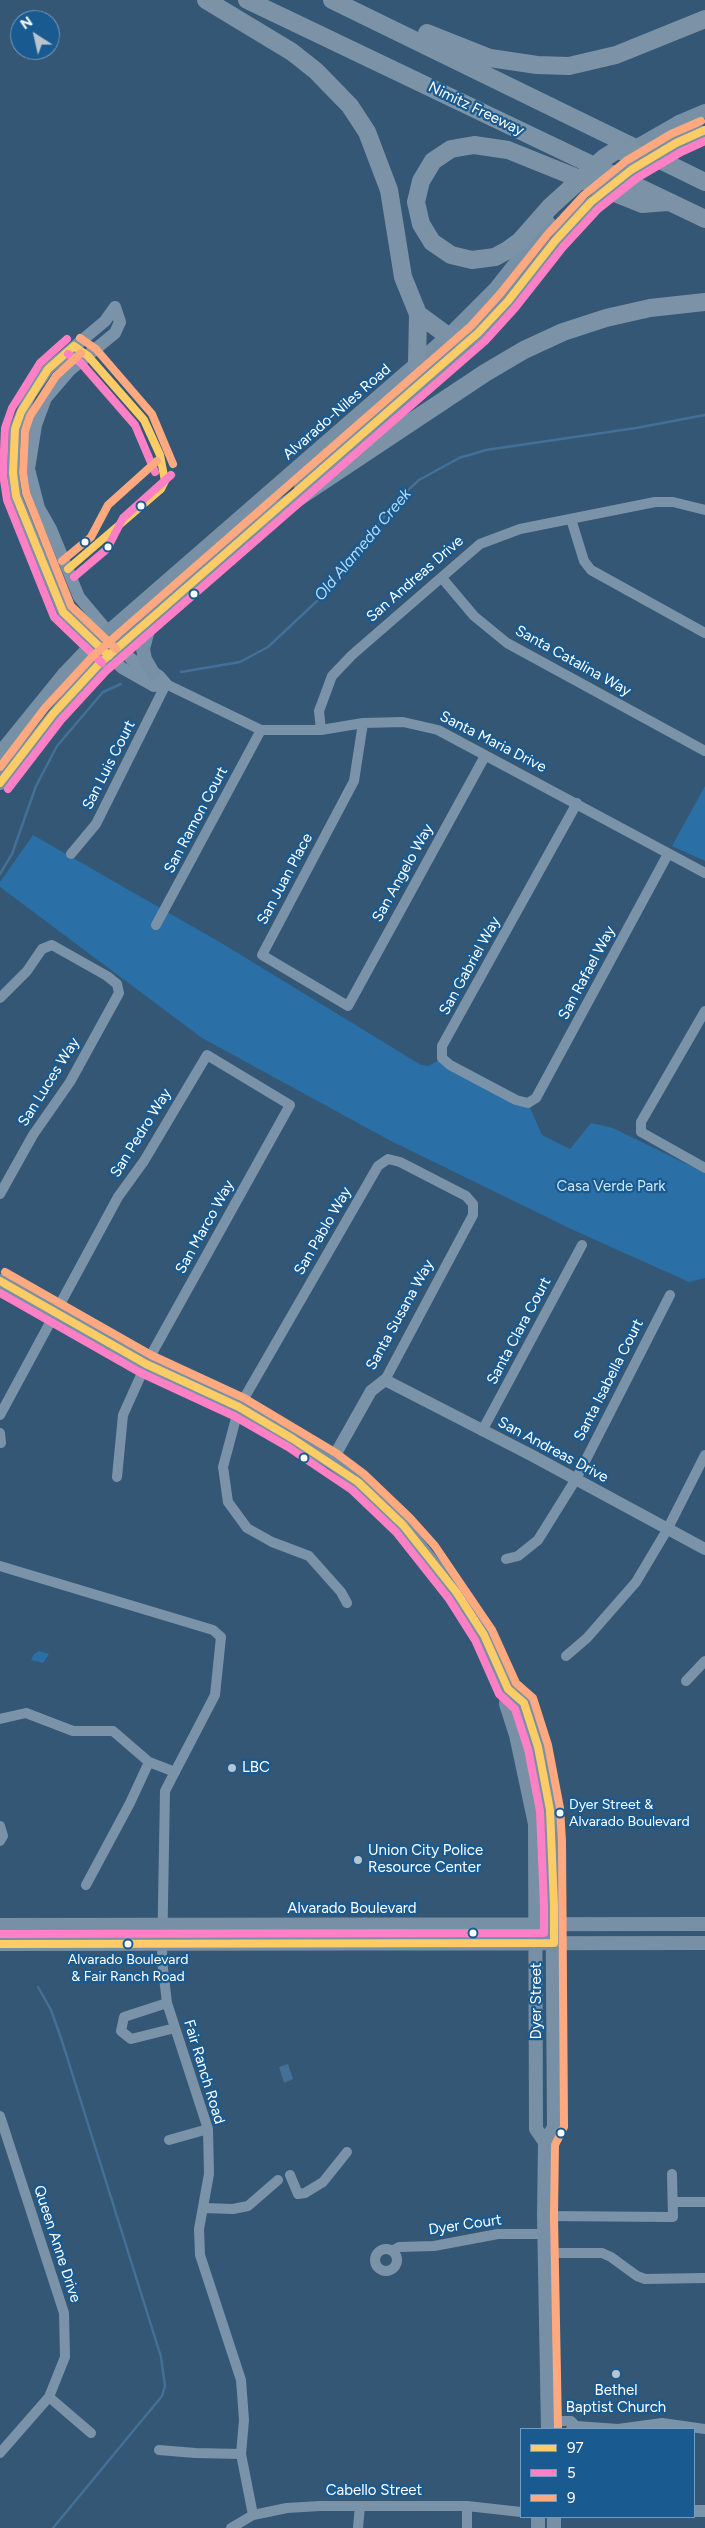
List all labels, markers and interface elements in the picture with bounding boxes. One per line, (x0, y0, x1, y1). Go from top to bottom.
north arrow (10, 10, 60, 60)
text: N (17, 13, 36, 33)
street label: Nimitz Freeway (425, 78, 527, 140)
street label: Alvarado-Niles Road (279, 360, 395, 464)
water label: Old Alameda Creek (310, 485, 416, 605)
unlabelled marker (136, 501, 146, 511)
street label: San Andreas Drive (363, 532, 467, 626)
unlabelled marker (80, 537, 90, 547)
unlabelled marker (103, 542, 113, 552)
unlabelled marker (189, 589, 199, 599)
street label: Santa Catalina Way (512, 622, 634, 700)
street label: Santa Maria Drive (437, 707, 549, 777)
street label: San Luis Court (79, 717, 139, 813)
street label: San Ramon Court (160, 764, 232, 876)
street label: San Angelo Way (369, 821, 437, 925)
street label: San Juan Place (253, 830, 317, 928)
street label: San Gabriel Way (436, 914, 504, 1018)
street label: San Rafael Way (555, 923, 619, 1023)
street label: San Luces Way (15, 1034, 83, 1130)
street label: San Pedro Way (107, 1085, 175, 1181)
street label: San Marco Way (172, 1177, 238, 1277)
park label: Casa Verde Park (556, 1178, 666, 1196)
street label: San Pablo Way (290, 1184, 356, 1278)
street label: Santa Susana Way (362, 1257, 438, 1373)
street label: Santa Clara Court (483, 1274, 555, 1388)
street label: Santa Isabella Court (570, 1316, 648, 1444)
street label: San Andreas Drive (495, 1413, 611, 1487)
unlabelled marker (299, 1453, 309, 1463)
place label: LBC (242, 1759, 270, 1777)
marker: LBC (226, 1762, 238, 1774)
place label: Dyer Street & Alvarado Boulevard (569, 1797, 690, 1830)
marker: Dyer Street & Alvarado Boulevard (555, 1808, 565, 1818)
place label: Union City Police Resource Center (368, 1842, 483, 1877)
marker: Union City Police Resource Center (352, 1854, 364, 1866)
street label: Alvarado Boulevard (287, 1900, 417, 1918)
unlabelled marker (468, 1928, 478, 1938)
marker: Alvarado Boulevard & Fair Ranch Road (123, 1939, 133, 1949)
place label: Alvarado Boulevard & Fair Ranch Road (68, 1952, 188, 1984)
street label: Dyer Street (528, 1963, 546, 2039)
street label: Fair Ranch Road (180, 2018, 228, 2126)
unlabelled marker (556, 2128, 566, 2138)
street label: Queen Anne Drive (30, 2183, 84, 2305)
street label: Dyer Court (427, 2211, 503, 2239)
marker: Bethel Baptist Church (610, 2368, 622, 2380)
place label: Bethel Baptist Church (566, 2382, 666, 2417)
legend (520, 2428, 695, 2518)
text: 97 (567, 2439, 584, 2457)
text: 5 (567, 2464, 576, 2482)
street label: Cabello Street (326, 2482, 422, 2500)
text: 9 (567, 2489, 576, 2507)

